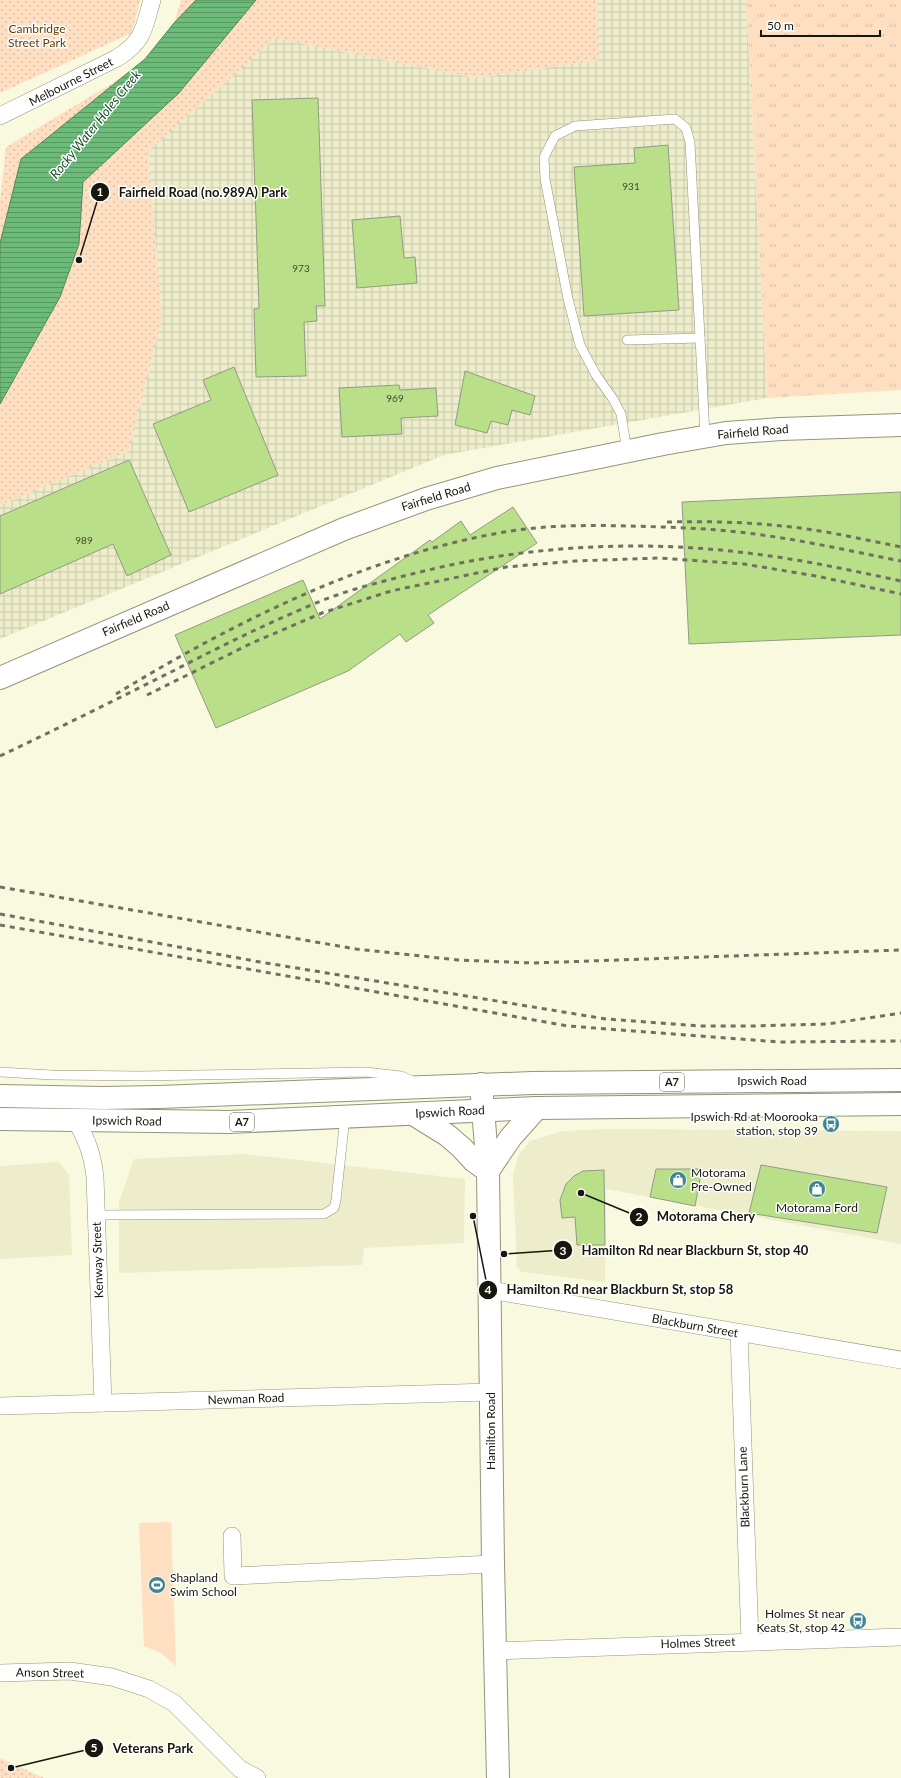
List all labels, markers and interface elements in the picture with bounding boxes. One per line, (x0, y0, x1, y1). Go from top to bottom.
scale bar (761, 12, 880, 38)
text: 50 m (767, 18, 794, 33)
park label: Cambridge Street Park (8, 21, 67, 50)
street label: Melbourne Street (26, 54, 116, 109)
water label: Rocky Water Holes Creek (46, 66, 144, 182)
callout: Fairfield Road (no.989A) Park (90, 179, 295, 204)
house number: 931 (622, 180, 640, 192)
text: 1 (97, 184, 104, 199)
text: Fairfield Road (no.989A) Park (119, 184, 287, 200)
house number: 973 (292, 262, 310, 274)
house number: 969 (386, 392, 404, 404)
street label: Fairfield Road (717, 421, 789, 442)
street label: Fairfield Road (399, 479, 472, 514)
house number: 989 (75, 534, 93, 546)
street label: Fairfield Road (100, 598, 172, 639)
road number: A7 (660, 1073, 684, 1091)
street label: Ipswich Road (737, 1073, 807, 1088)
street label: Ipswich Road (415, 1102, 485, 1121)
place label: Ipswich Rd at Moorooka station, stop 39 (690, 1109, 818, 1138)
street label: Ipswich Road (92, 1112, 162, 1129)
road number: A7 (230, 1113, 254, 1131)
bus stop icon: Ipswich Rd at Moorooka station, stop 39 (821, 1114, 841, 1134)
place label: Motorama Pre-Owned (691, 1165, 752, 1194)
shop icon: Motorama Pre-Owned (668, 1170, 688, 1190)
shop icon: Motorama Ford (807, 1179, 827, 1199)
place label: Motorama Ford (776, 1200, 858, 1215)
callout: Motorama Chery (629, 1204, 763, 1229)
text: Motorama Chery (657, 1208, 755, 1224)
text: 2 (636, 1209, 643, 1224)
street label: Kenway Street (89, 1221, 106, 1298)
callout: Hamilton Rd near Blackburn St, stop 40 (553, 1238, 816, 1263)
text: Hamilton Rd near Blackburn St, stop 40 (582, 1242, 809, 1258)
text: 3 (560, 1243, 567, 1258)
callout: Hamilton Rd near Blackburn St, stop 58 (478, 1277, 741, 1302)
text: Hamilton Rd near Blackburn St, stop 58 (507, 1281, 734, 1297)
text: 4 (485, 1282, 492, 1297)
street label: Blackburn Street (651, 1311, 740, 1341)
street label: Newman Road (207, 1390, 285, 1407)
street label: Hamilton Road (483, 1392, 498, 1470)
street label: Blackburn Lane (735, 1446, 752, 1528)
place label: Shapland Swim School (170, 1570, 237, 1599)
sports icon: Shapland Swim School (147, 1575, 167, 1595)
place label: Holmes St near Keats St, stop 42 (756, 1606, 846, 1635)
bus stop icon: Holmes St near Keats St, stop 42 (848, 1611, 868, 1631)
street label: Holmes Street (660, 1634, 736, 1651)
street label: Anson Street (16, 1664, 85, 1681)
callout: Veterans Park (84, 1736, 201, 1761)
text: 5 (91, 1740, 98, 1755)
text: Veterans Park (112, 1740, 193, 1756)

